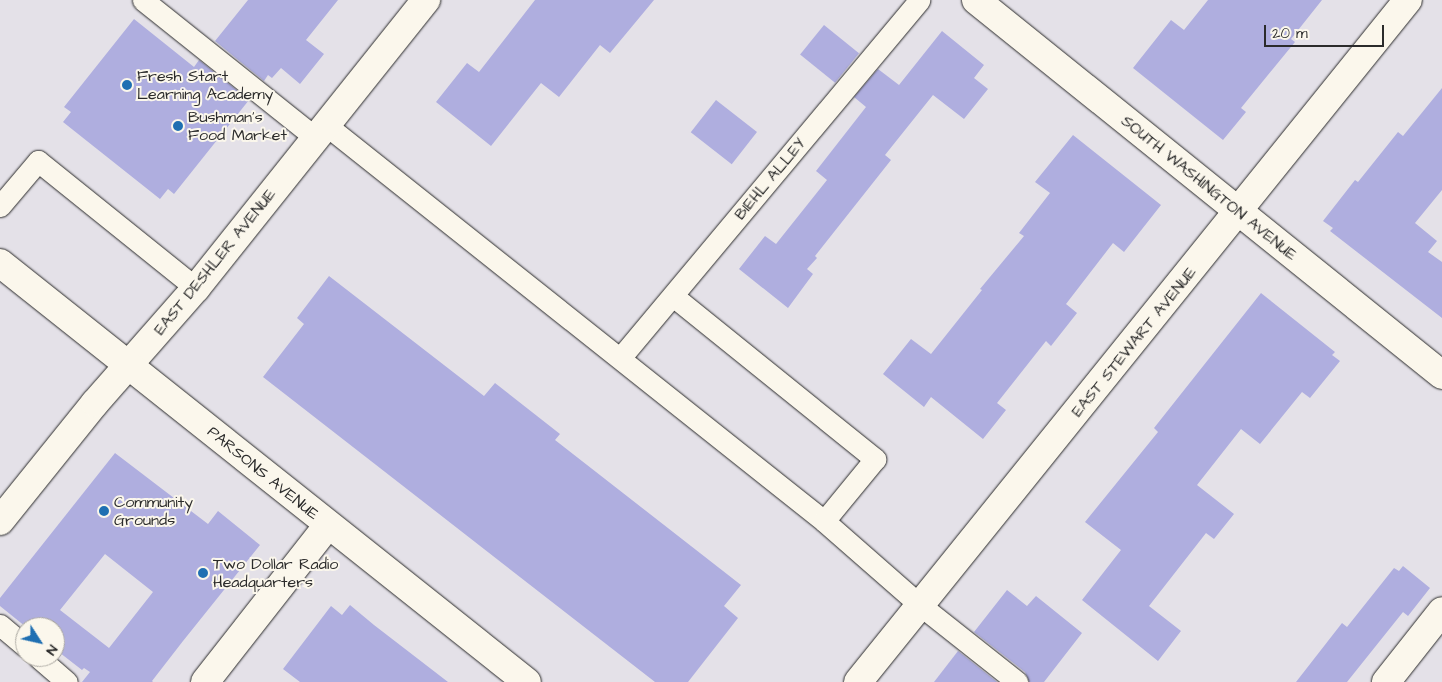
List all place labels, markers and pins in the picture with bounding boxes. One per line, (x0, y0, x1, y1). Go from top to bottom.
place label: Fresh Start Learning Academy (137, 66, 273, 104)
marker: Fresh Start Learning Academy (121, 79, 133, 91)
place label: Bushman's Food Market (188, 107, 287, 145)
marker: Bushman's Food Market (172, 120, 184, 132)
place label: Community Grounds (114, 492, 193, 530)
marker: Community Grounds (98, 505, 110, 517)
place label: Two Dollar Radio Headquarters (213, 554, 338, 592)
marker: Two Dollar Radio Headquarters (197, 567, 209, 579)

